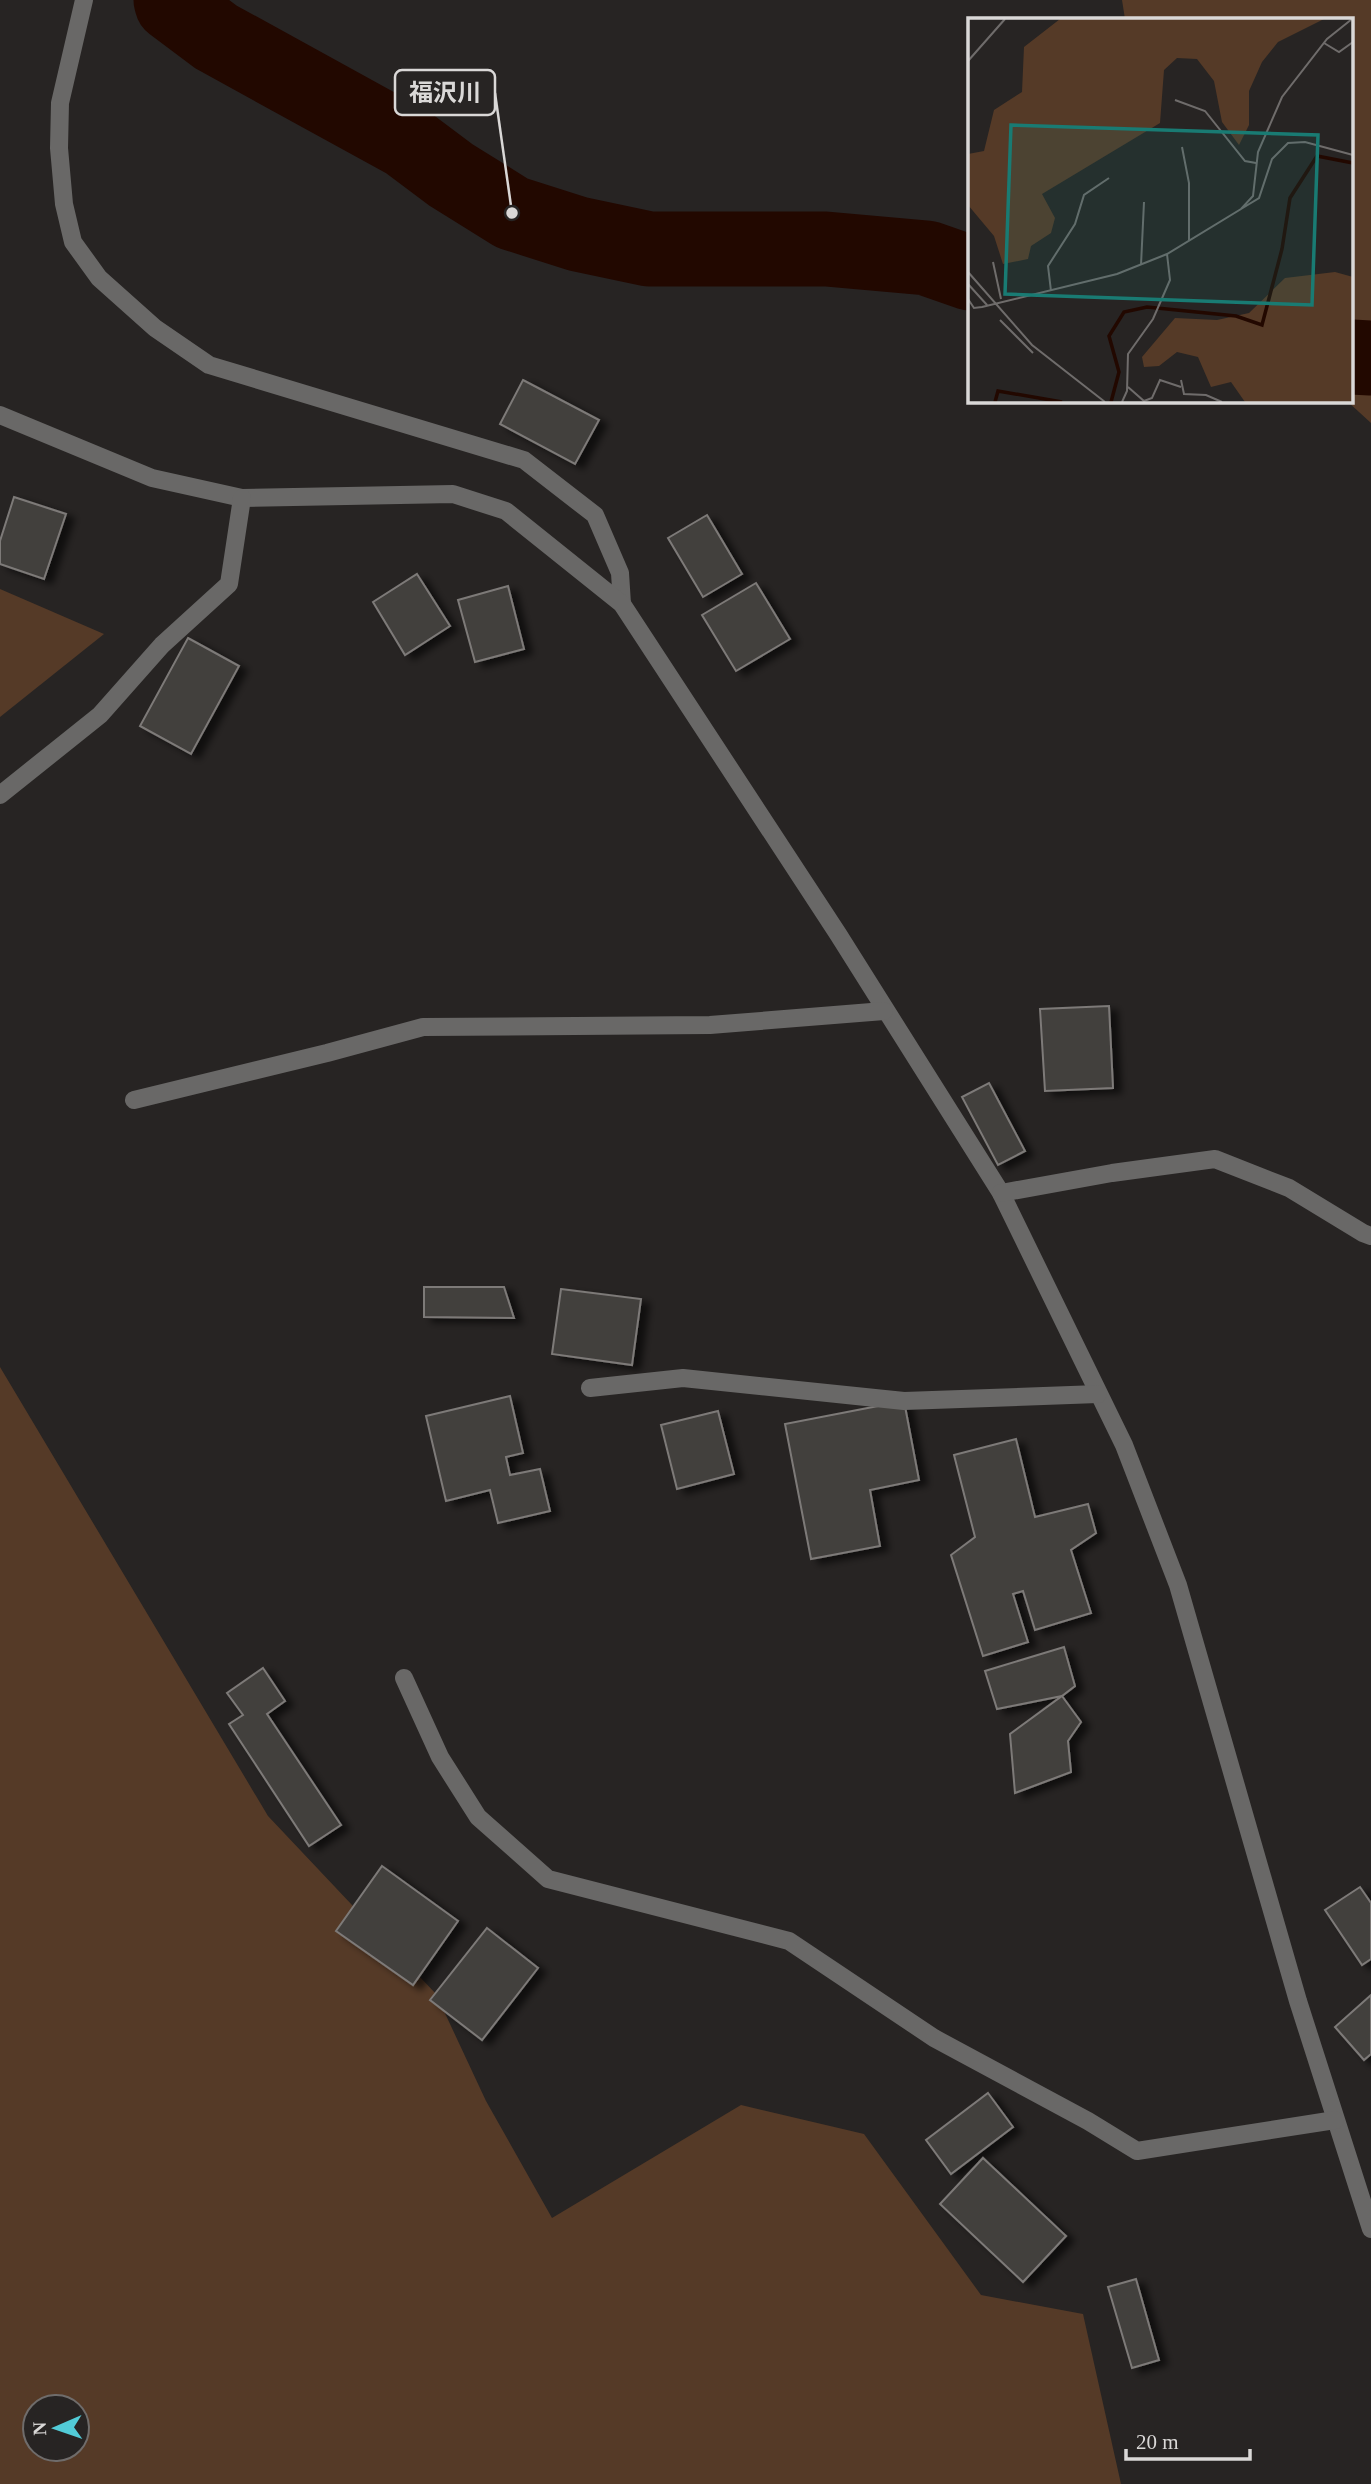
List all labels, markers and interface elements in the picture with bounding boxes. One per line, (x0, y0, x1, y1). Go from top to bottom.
inset map (968, 18, 1354, 402)
callout: 福沢川 (395, 70, 495, 115)
text: 福沢川 (409, 80, 481, 106)
north arrow (21, 2393, 91, 2463)
scale bar (1126, 2418, 1250, 2462)
text: N (29, 2421, 50, 2436)
text: 20 m (1136, 2430, 1179, 2454)

